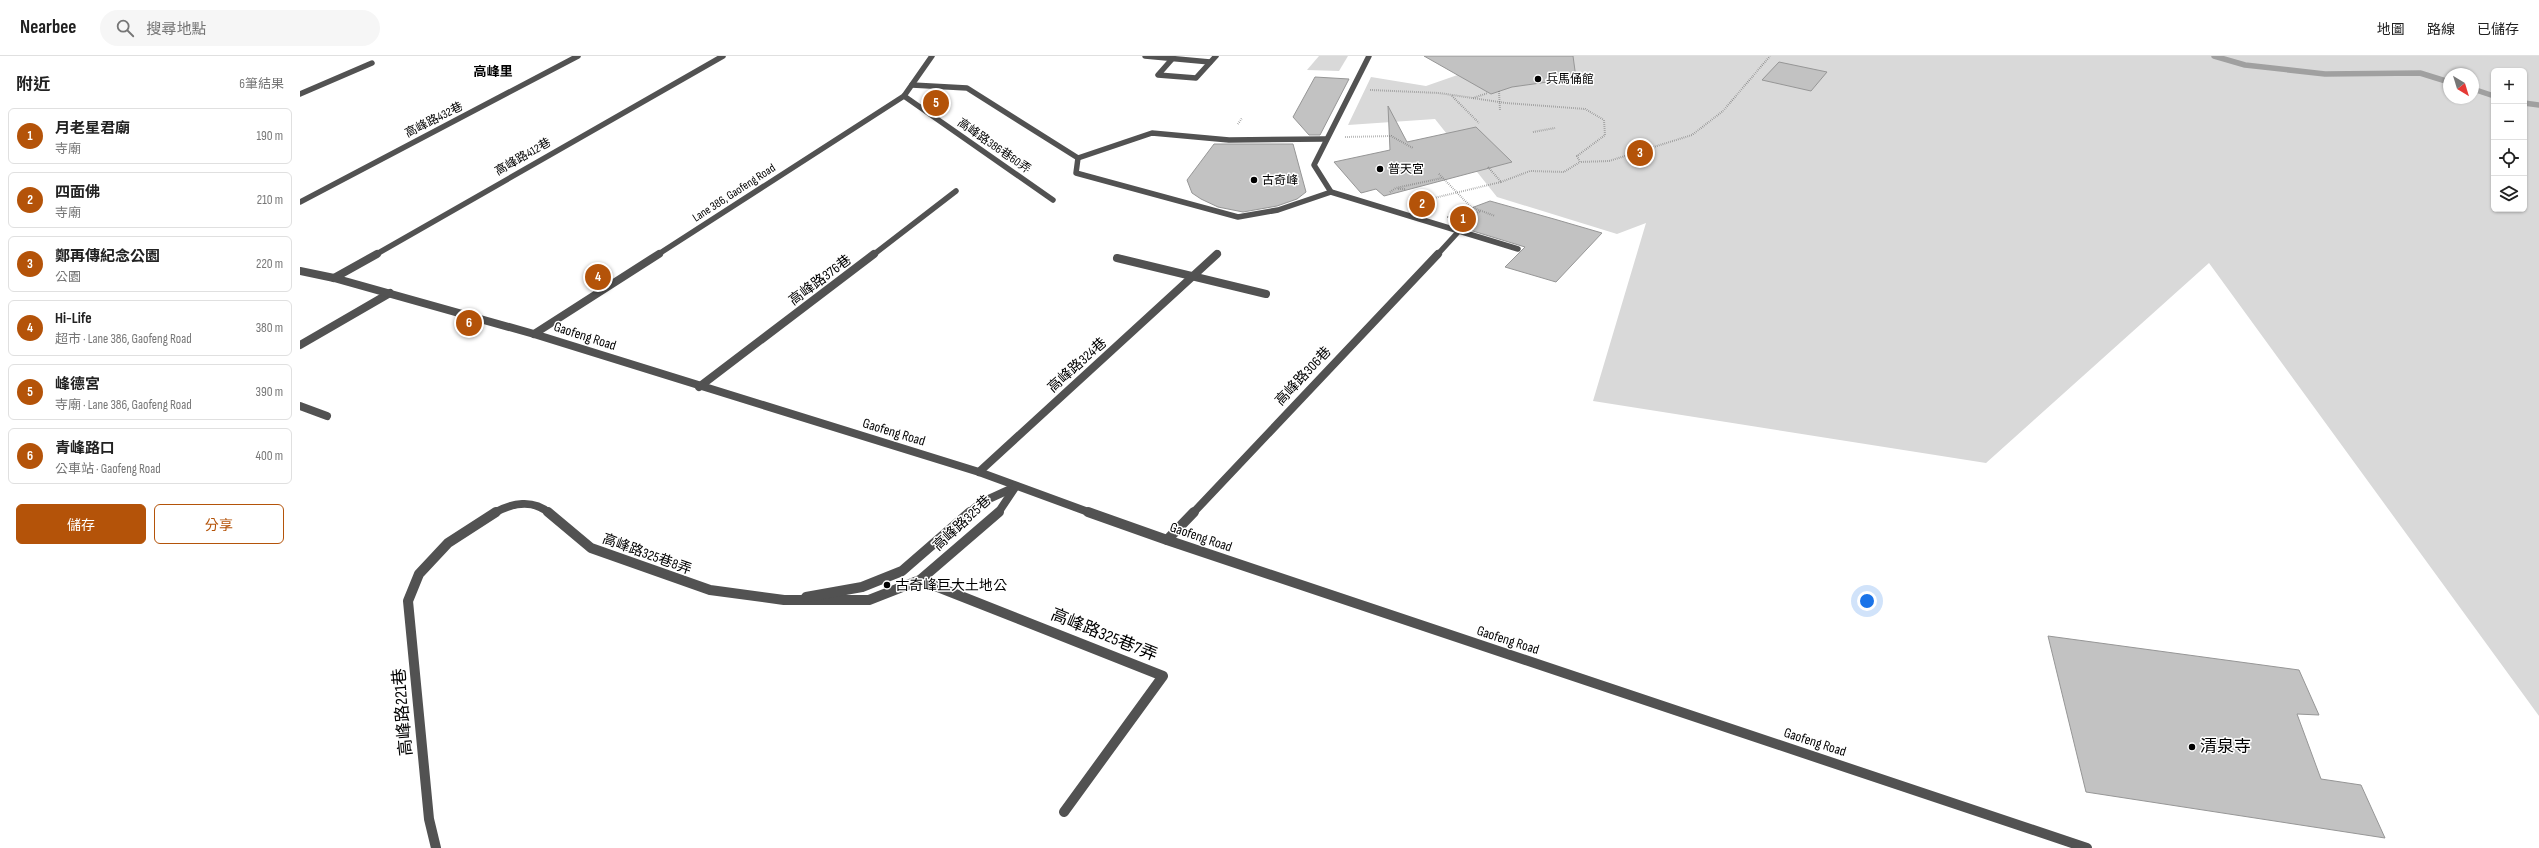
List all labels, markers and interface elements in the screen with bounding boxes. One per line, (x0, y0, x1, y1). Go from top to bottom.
search box (100, 10, 380, 46)
text: Nearbee (20, 16, 76, 39)
icon: search (114, 17, 136, 39)
text: 搜尋地點 (146, 20, 206, 39)
text: 地圖 (2377, 21, 2405, 38)
text: 路線 (2427, 21, 2455, 38)
text: 已儲存 (2477, 21, 2519, 38)
district label: 高峰里 (473, 64, 513, 80)
north arrow (2443, 68, 2479, 104)
map controls (2491, 68, 2527, 212)
button: + (2491, 68, 2527, 104)
place label: 兵馬俑館 (1546, 72, 1594, 87)
marker: 兵馬俑館 (1533, 74, 1543, 84)
text: 附近 (16, 75, 50, 95)
text: 6筆結果 (239, 76, 284, 92)
pin: 5 (923, 88, 949, 118)
street label: 高峰路432巷 (403, 99, 465, 141)
button: − (2491, 104, 2527, 140)
street label: 高峰路386巷60弄 (954, 115, 1034, 177)
text: 月老星君廟 (55, 119, 130, 138)
text: 1 (27, 128, 33, 144)
text: 190 m (256, 128, 283, 144)
street label: 高峰路412巷 (492, 135, 554, 179)
pin: 3 (1627, 138, 1653, 168)
button: locate (2491, 140, 2527, 176)
text: 寺廟 (55, 141, 81, 157)
street label: Lane 386, Gaofeng Road (690, 161, 778, 225)
place label: 普天宮 (1388, 162, 1424, 177)
marker: 普天宮 (1375, 164, 1385, 174)
place label: 古奇峰 (1262, 173, 1298, 188)
marker: 古奇峰 (1249, 175, 1259, 185)
button: layers (2491, 176, 2527, 212)
text: 四面佛 (55, 183, 100, 202)
pin: 2 (1409, 189, 1435, 219)
text: 2 (27, 192, 33, 208)
text: 210 m (257, 192, 283, 208)
pin: 1 (1450, 204, 1476, 234)
text: 寺廟 (55, 205, 81, 221)
text: 鄭再傳紀念公園 (55, 247, 160, 266)
street label: 高峰路376巷 (785, 251, 855, 309)
text: 3 (27, 256, 33, 272)
text: 220 m (256, 256, 283, 272)
pin: 4 (585, 262, 611, 292)
text: 公園 (55, 269, 81, 285)
pin: 6 (456, 308, 482, 338)
text: Hi-Life (55, 309, 92, 328)
street label: Gaofeng Road (552, 318, 618, 354)
text: 4 (27, 320, 33, 336)
text: 380 m (256, 320, 283, 336)
text: 超市 · Lane 386, Gaofeng Road (55, 331, 192, 347)
street label: 高峰路324巷 (1044, 334, 1110, 396)
street label: 高峰路306巷 (1271, 343, 1335, 409)
text: 峰德宮 (55, 375, 100, 394)
text: 5 (27, 384, 33, 400)
text: 390 m (256, 384, 283, 400)
text: 寺廟 · Lane 386, Gaofeng Road (55, 397, 192, 413)
street label: Gaofeng Road (861, 414, 928, 450)
text: 青峰路口 (55, 439, 115, 458)
text: 6 (27, 448, 33, 464)
text: 400 m (256, 448, 283, 464)
text: 公車站 · Gaofeng Road (55, 461, 161, 477)
street label: 高峰路325巷 (929, 492, 995, 554)
button: 儲存 (16, 504, 146, 544)
button: 分享 (154, 504, 284, 544)
street label: Gaofeng Road (1168, 518, 1234, 556)
street label: 高峰路325巷8弄 (600, 530, 694, 578)
place label: 古奇峰巨大土地公 (895, 577, 1007, 594)
marker: 古奇峰巨大土地公 (882, 580, 892, 590)
your location (1857, 591, 1877, 611)
street label: 高峰路325巷7弄 (1048, 605, 1160, 665)
street label: Gaofeng Road (1475, 622, 1541, 658)
street label: 高峰路221巷 (389, 667, 417, 757)
street label: Gaofeng Road (1782, 724, 1848, 760)
place label: 清泉寺 (2200, 737, 2251, 757)
marker: 清泉寺 (2187, 742, 2197, 752)

